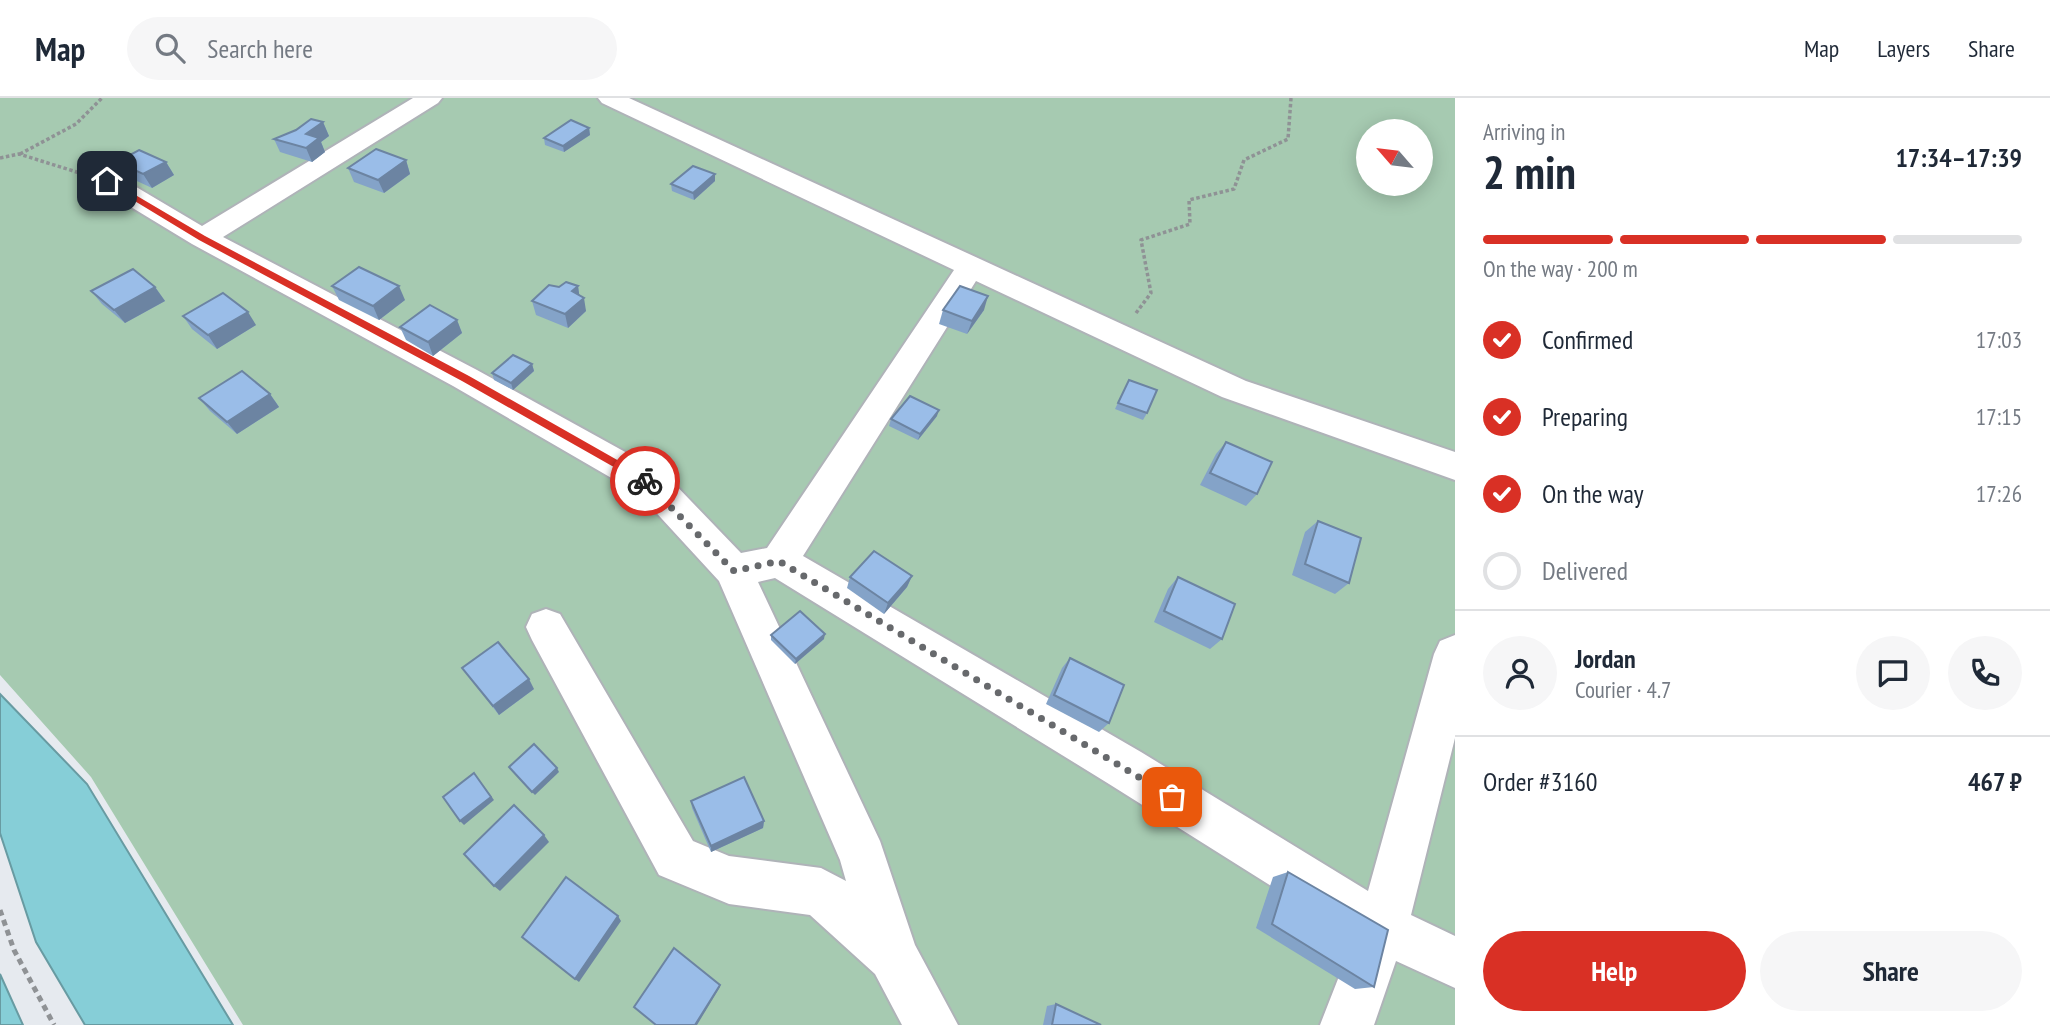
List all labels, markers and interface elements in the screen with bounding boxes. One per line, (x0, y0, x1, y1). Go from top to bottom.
search box (127, 17, 617, 80)
text: Map (35, 27, 85, 70)
icon: search (151, 29, 189, 67)
text: Search here (207, 32, 313, 65)
text: Map (1804, 33, 1839, 64)
text: Layers (1877, 33, 1930, 64)
text: Share (1968, 33, 2015, 64)
text: Arriving in (1483, 117, 1565, 146)
north arrow (1356, 119, 1433, 196)
map controls (1356, 119, 1433, 196)
text: 17:34–17:39 (1895, 141, 2022, 174)
text: 2 min (1483, 142, 1576, 202)
pin (77, 151, 137, 211)
icon: home (88, 162, 126, 200)
text: On the way · 200 m (1483, 254, 1638, 283)
icon: check (1483, 321, 1521, 359)
text: Confirmed (1542, 323, 1633, 356)
text: 17:03 (1976, 325, 2022, 354)
icon: check (1483, 398, 1521, 436)
text: Preparing (1542, 400, 1628, 433)
text: 17:15 (1976, 402, 2022, 431)
courier (610, 446, 680, 516)
icon: bike (626, 462, 664, 500)
icon: check (1483, 475, 1521, 513)
text: On the way (1542, 477, 1644, 510)
text: 17:26 (1976, 479, 2022, 508)
text: Delivered (1542, 554, 1628, 587)
button: person (1483, 636, 1557, 710)
button: chat (1856, 636, 1930, 710)
button: phone (1948, 636, 2022, 710)
text: Jordan (1575, 642, 1636, 675)
text: Courier · 4.7 (1575, 675, 1671, 704)
text: Order #3160 (1483, 765, 1598, 798)
text: 467 ₽ (1968, 765, 2022, 798)
pin (1142, 767, 1202, 827)
icon: bag (1153, 778, 1191, 816)
button: Help (1483, 931, 1746, 1011)
button: Share (1760, 931, 2022, 1011)

